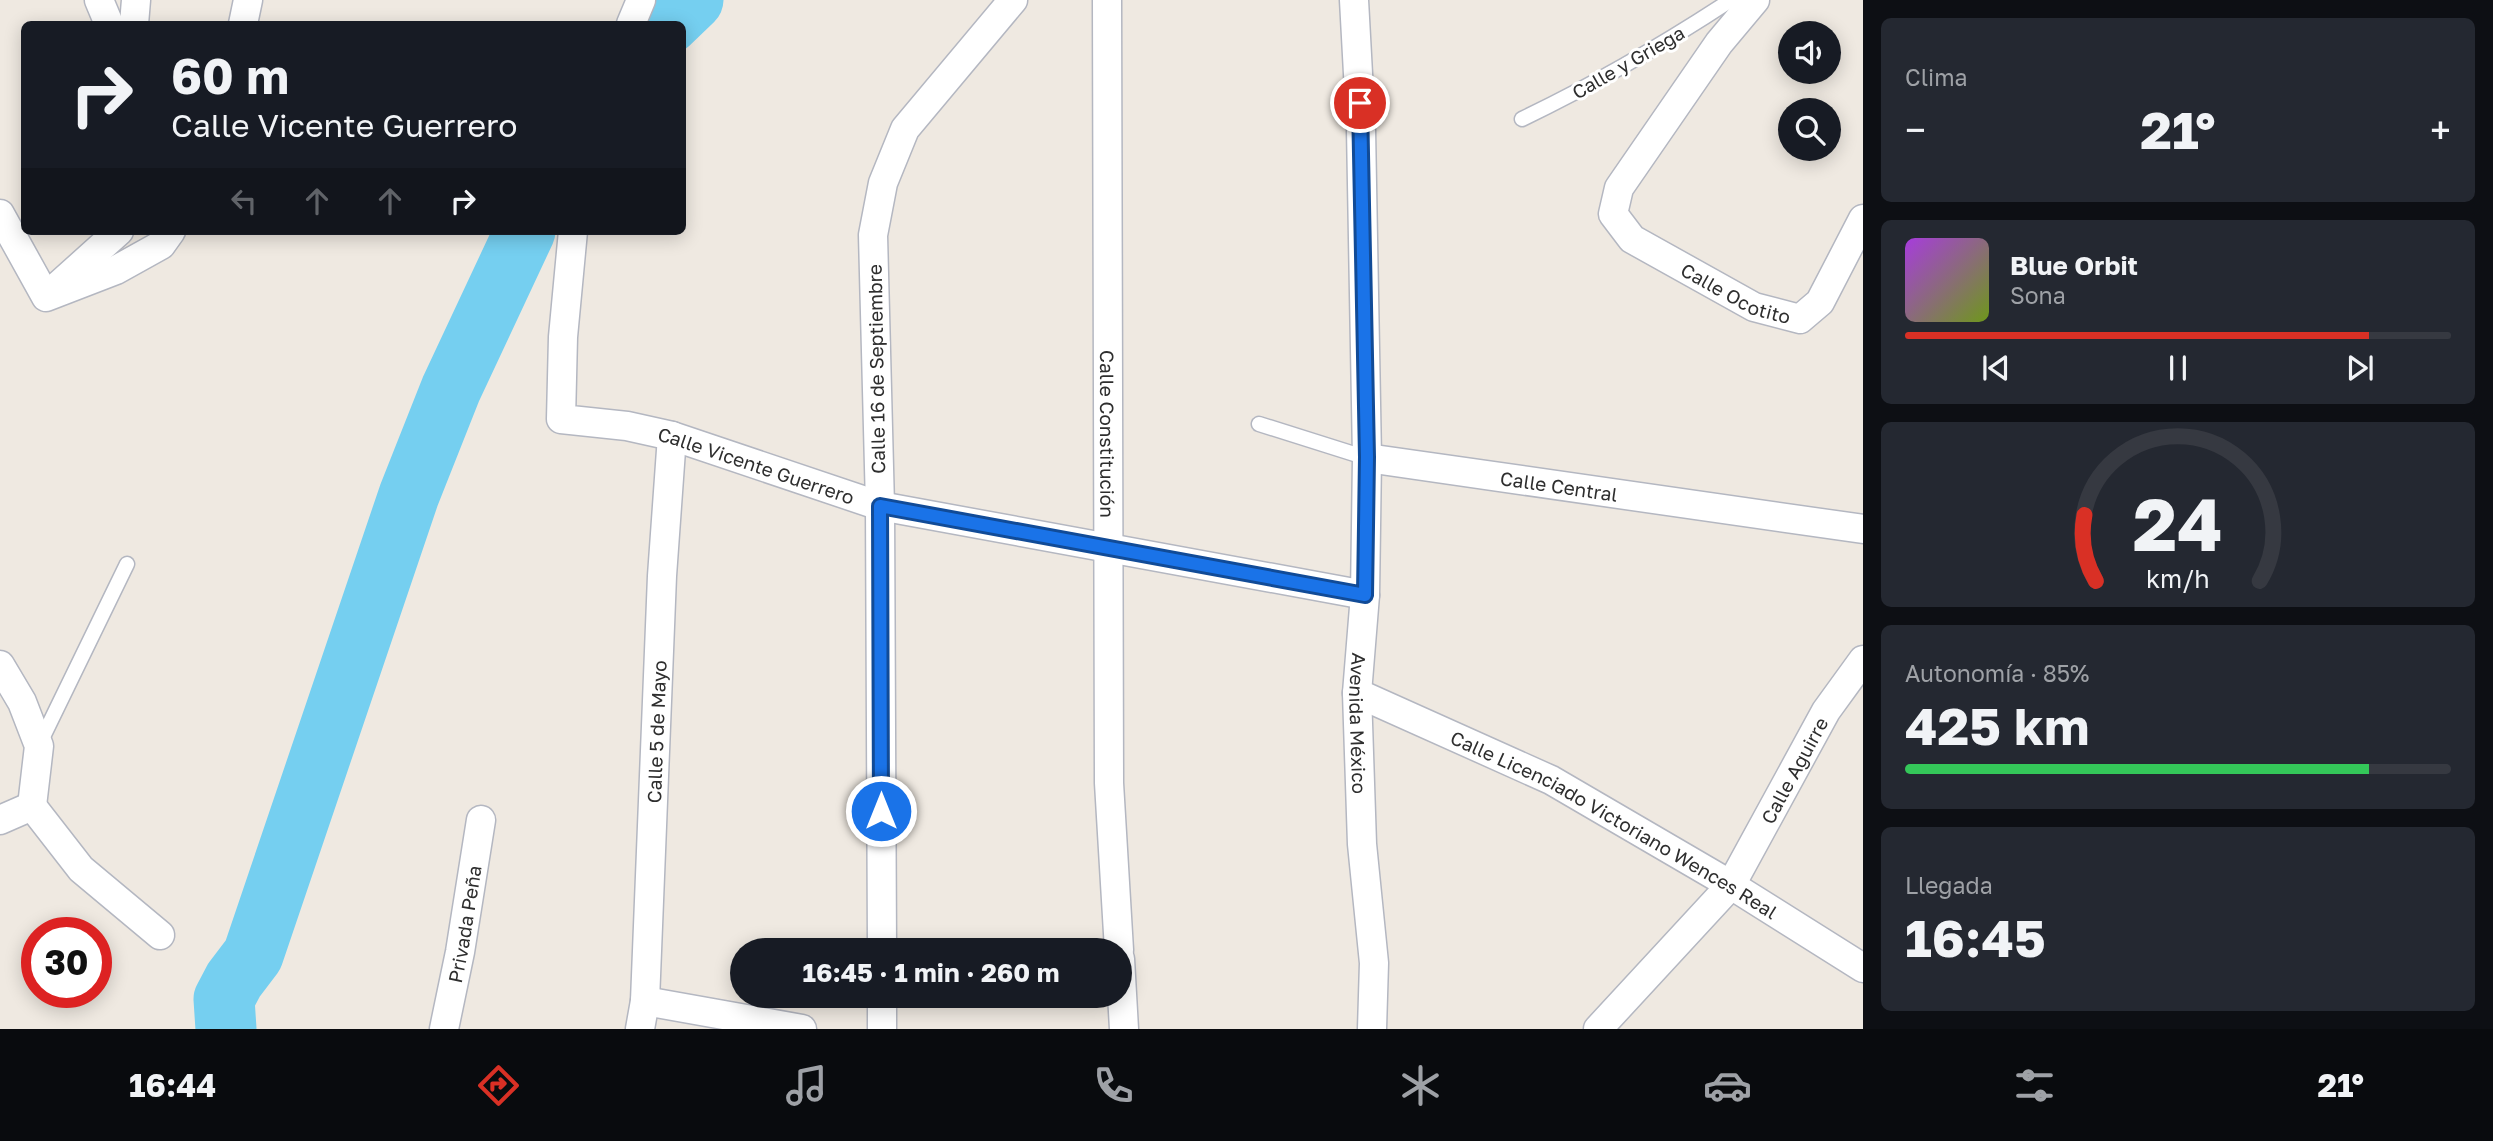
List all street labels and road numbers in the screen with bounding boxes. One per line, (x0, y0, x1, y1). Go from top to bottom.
street label: Calle y Griega (1568, 21, 1688, 103)
street label: Calle Ocotito (1677, 257, 1793, 328)
street label: Calle 16 de Septiembre (863, 264, 889, 474)
street label: Calle Constitución (1096, 350, 1120, 518)
street label: Calle Vicente Guerrero (656, 422, 858, 508)
street label: Calle Central (1499, 466, 1619, 505)
street label: Avenida México (1345, 652, 1372, 794)
street label: Calle 5 de Mayo (641, 660, 670, 804)
street label: Calle Aguirre (1755, 713, 1832, 827)
street label: Calle Licenciado Victoriano Wences Real (1447, 725, 1782, 923)
street label: Privada Peña (442, 864, 485, 985)

